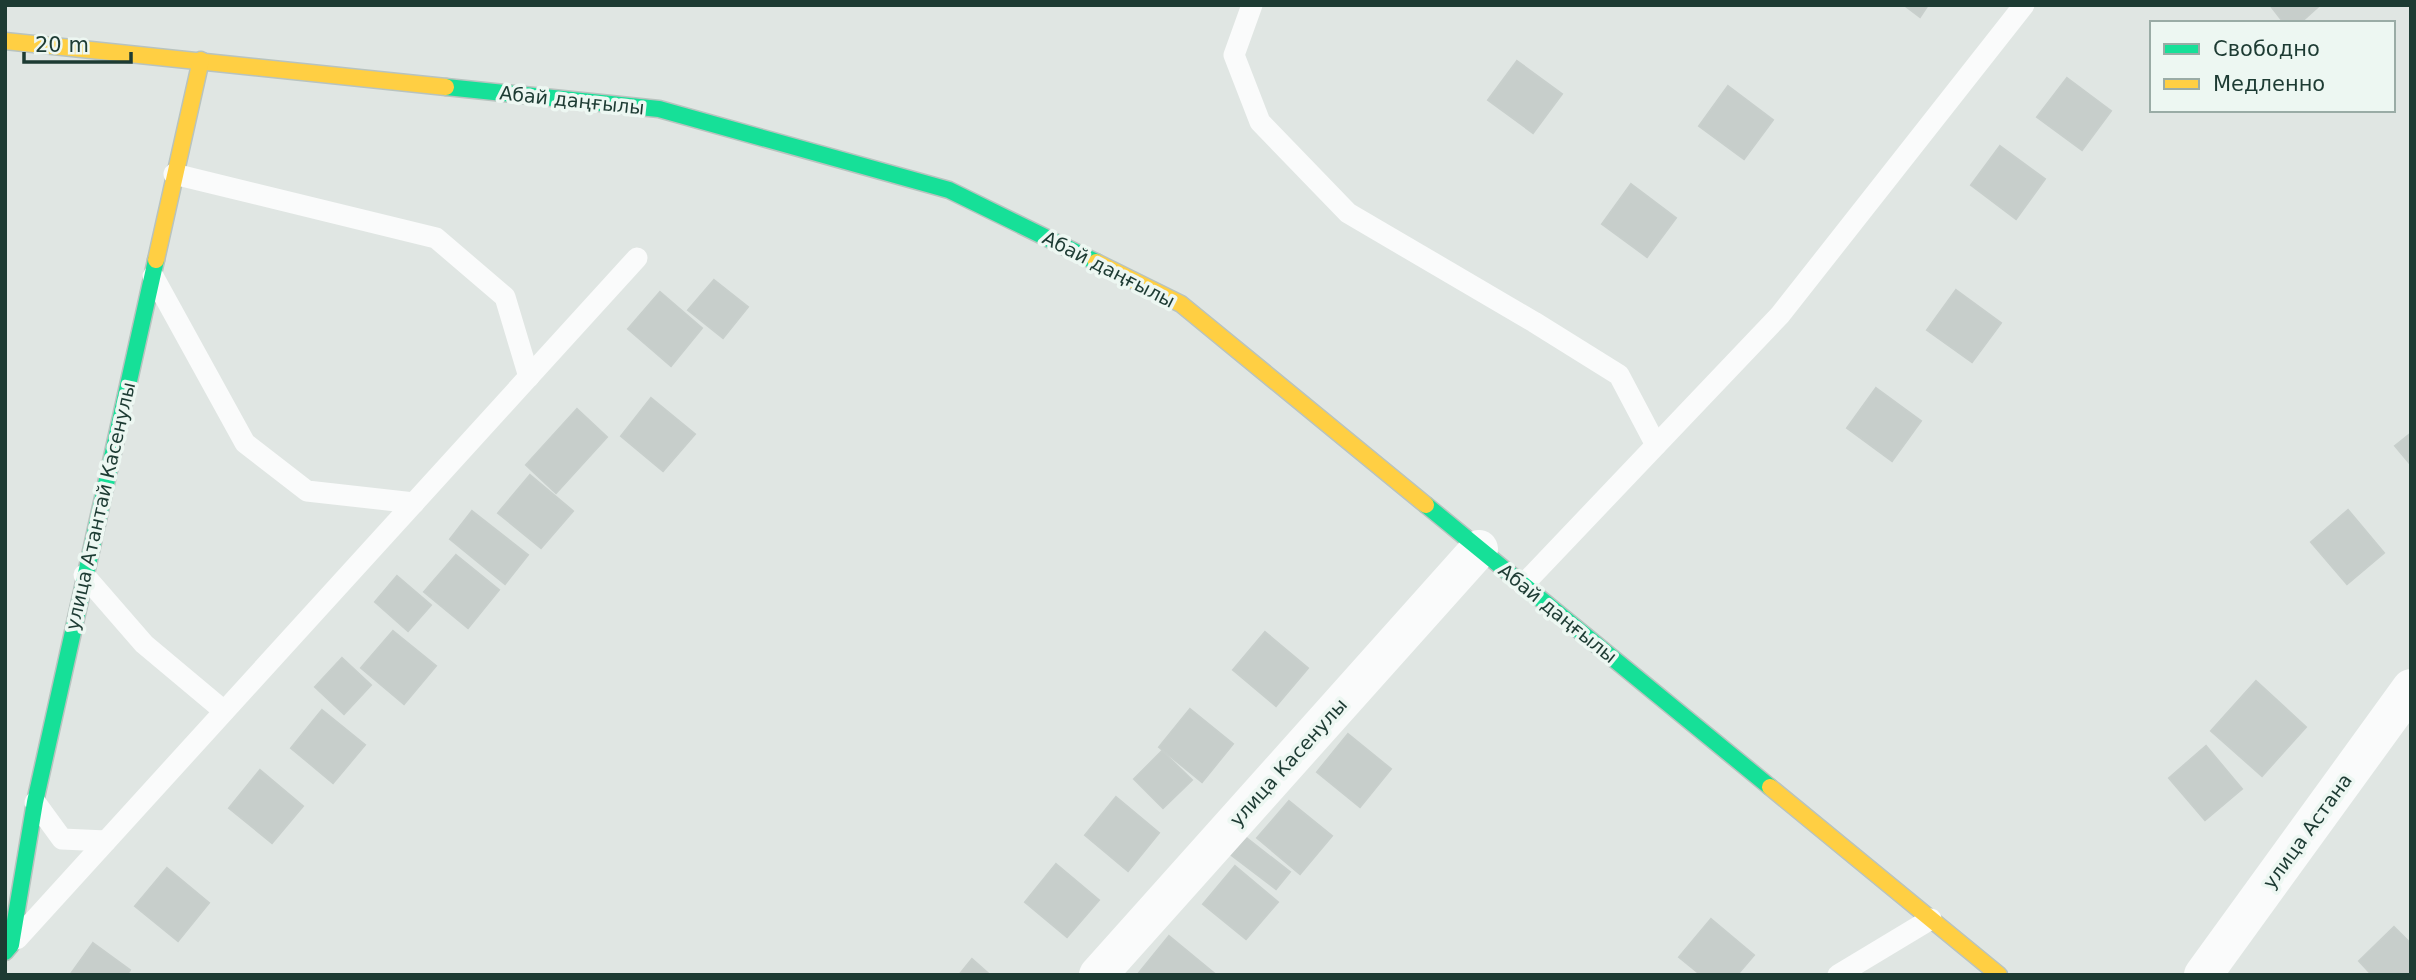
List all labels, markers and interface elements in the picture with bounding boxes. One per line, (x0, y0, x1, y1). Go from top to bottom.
scale bar (24, 21, 131, 65)
legend (2150, 21, 2395, 112)
text: 20 m (35, 33, 89, 57)
text: Свободно (2213, 37, 2320, 61)
text: Медленно (2213, 72, 2325, 96)
street label: Абай даңғылы (499, 81, 645, 119)
street label: Абай даңғылы (1039, 226, 1179, 312)
street label: улица Атантай Касенулы (61, 380, 139, 632)
street label: Абай даңғылы (1495, 559, 1621, 667)
street label: улица Касенулы (1225, 694, 1351, 830)
street label: улица Астана (2258, 769, 2356, 893)

